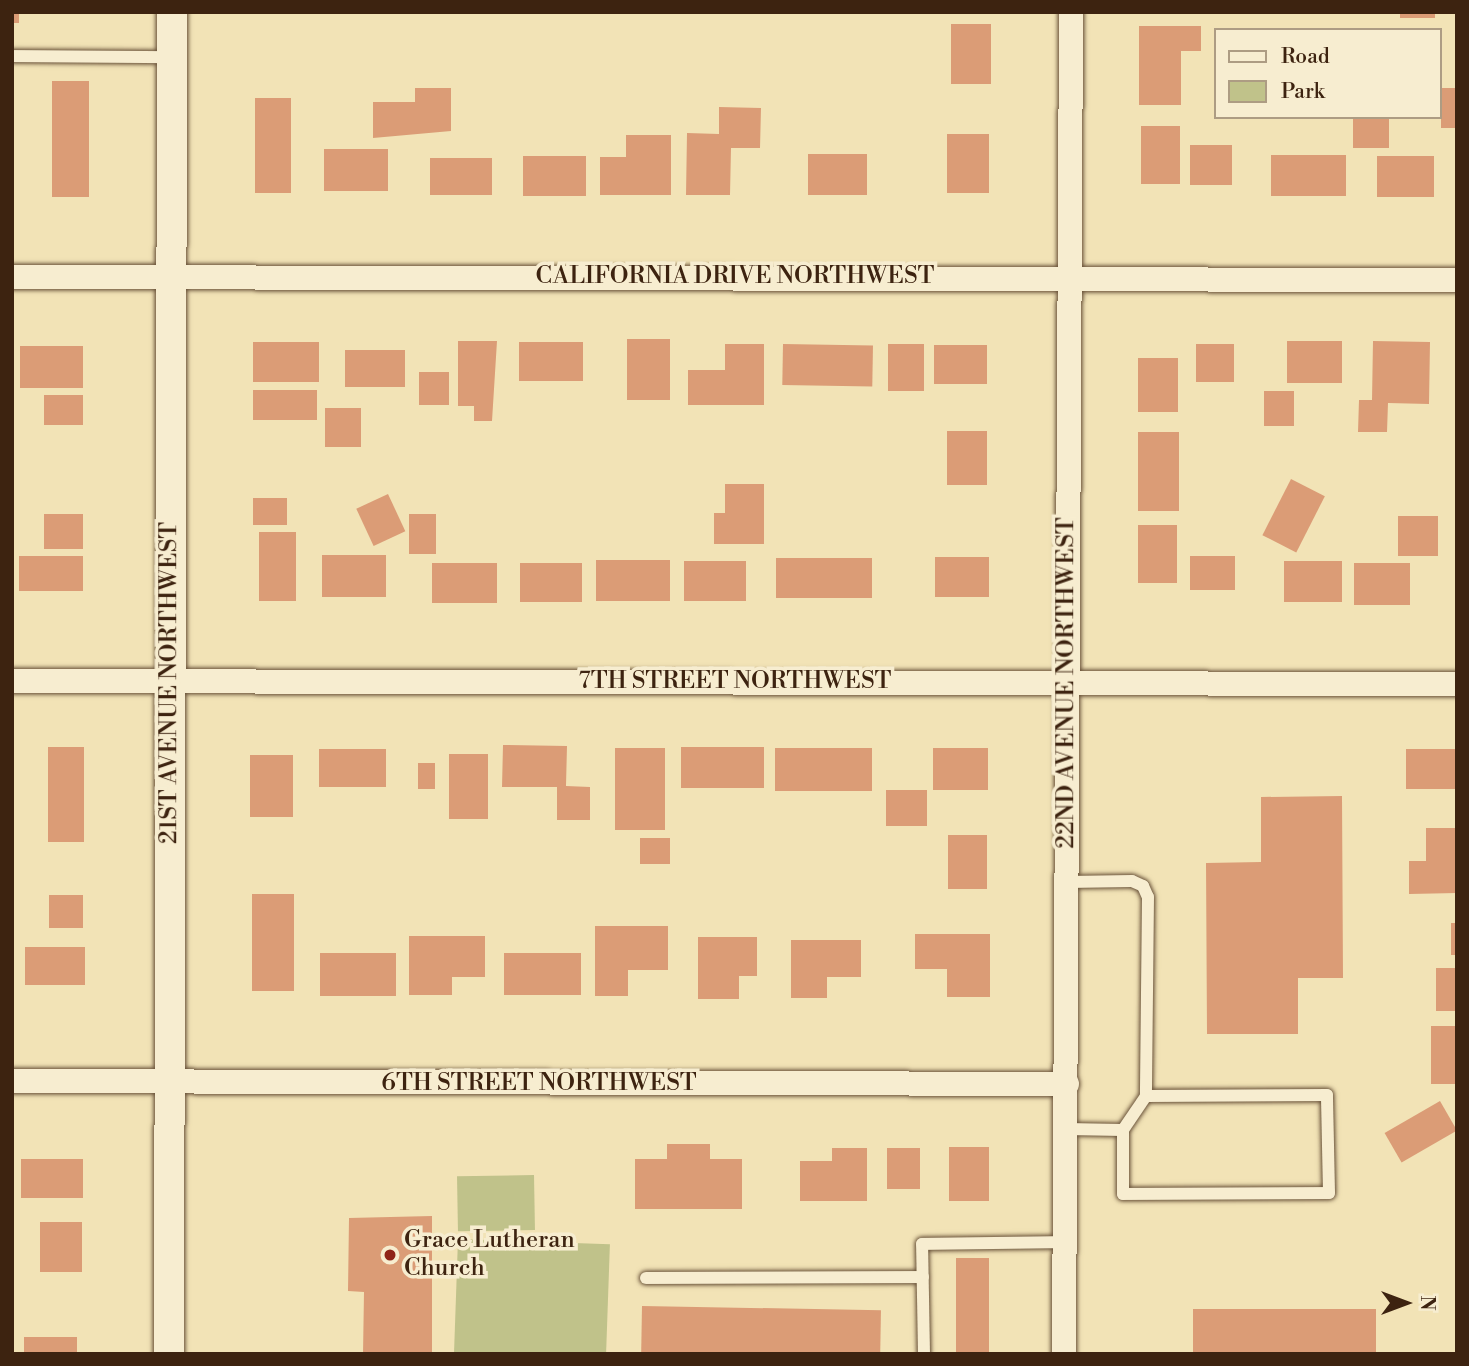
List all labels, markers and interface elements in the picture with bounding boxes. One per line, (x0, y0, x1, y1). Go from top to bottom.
legend (1214, 28, 1441, 119)
text: Road (1281, 44, 1330, 70)
text: Park (1281, 79, 1325, 105)
street label: CALIFORNIA DRIVE NORTHWEST (536, 263, 934, 291)
street label: 22ND AVENUE NORTHWEST (1053, 517, 1081, 849)
street label: 21ST AVENUE NORTHWEST (156, 522, 184, 844)
street label: 7TH STREET NORTHWEST (579, 668, 891, 696)
street label: 6TH STREET NORTHWEST (381, 1070, 697, 1098)
place label: Grace Lutheran Church (404, 1227, 575, 1283)
marker: Grace Lutheran Church (382, 1247, 398, 1263)
north arrow (1371, 1268, 1441, 1338)
text: N (1415, 1295, 1439, 1311)

